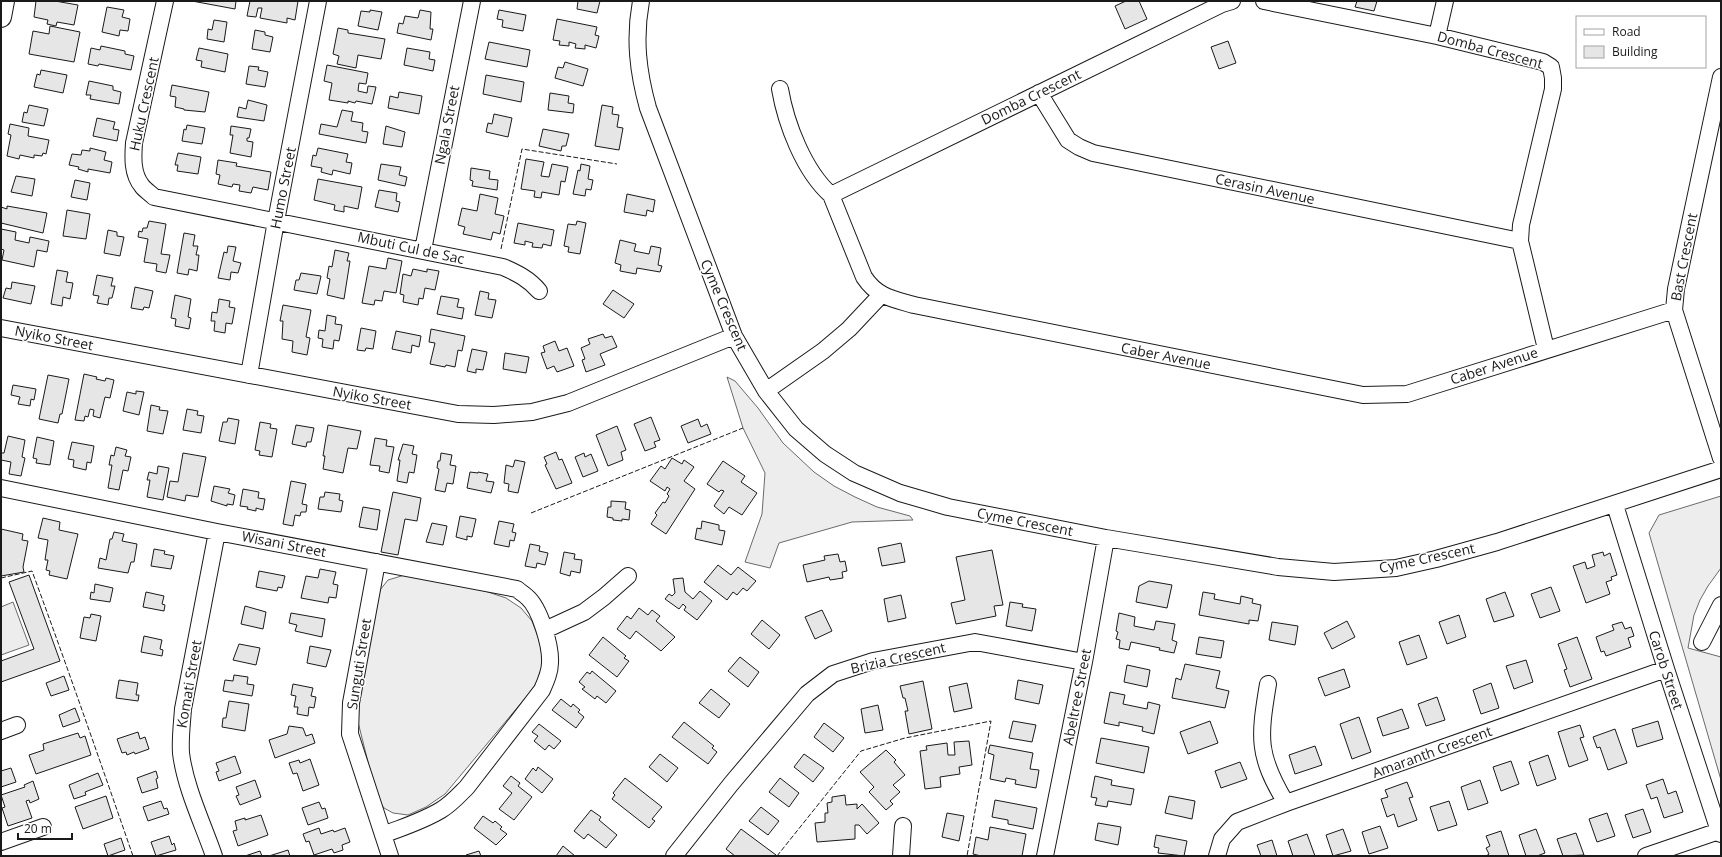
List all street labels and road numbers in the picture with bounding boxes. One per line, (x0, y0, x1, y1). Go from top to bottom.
street label: Domba Crescent (1435, 26, 1545, 73)
street label: Huku Crescent (124, 55, 163, 153)
street label: Domba Crescent (978, 64, 1084, 129)
street label: Ngala Street (430, 84, 463, 166)
street label: Humo Street (265, 145, 300, 230)
street label: Cerasin Avenue (1214, 169, 1317, 208)
street label: Bast Crescent (1666, 211, 1701, 303)
street label: Mbuti Cul de Sac (356, 227, 467, 268)
street label: Cyme Crescent (697, 256, 752, 353)
street label: Nyiko Street (13, 321, 95, 354)
street label: Caber Avenue (1120, 337, 1213, 374)
street label: Caber Avenue (1448, 342, 1540, 389)
street label: Nyiko Street (331, 381, 413, 414)
street label: Cyme Crescent (975, 503, 1075, 540)
street label: Wisani Street (240, 526, 328, 561)
street label: Cyme Crescent (1377, 538, 1477, 577)
street label: Sunguti Street (342, 617, 375, 711)
street label: Carob Street (1645, 628, 1688, 712)
street label: Brizia Crescent (848, 637, 947, 678)
street label: Komati Street (171, 638, 206, 729)
street label: Abeltree Street (1058, 647, 1095, 747)
street label: Amaranth Crescent (1369, 721, 1494, 782)

